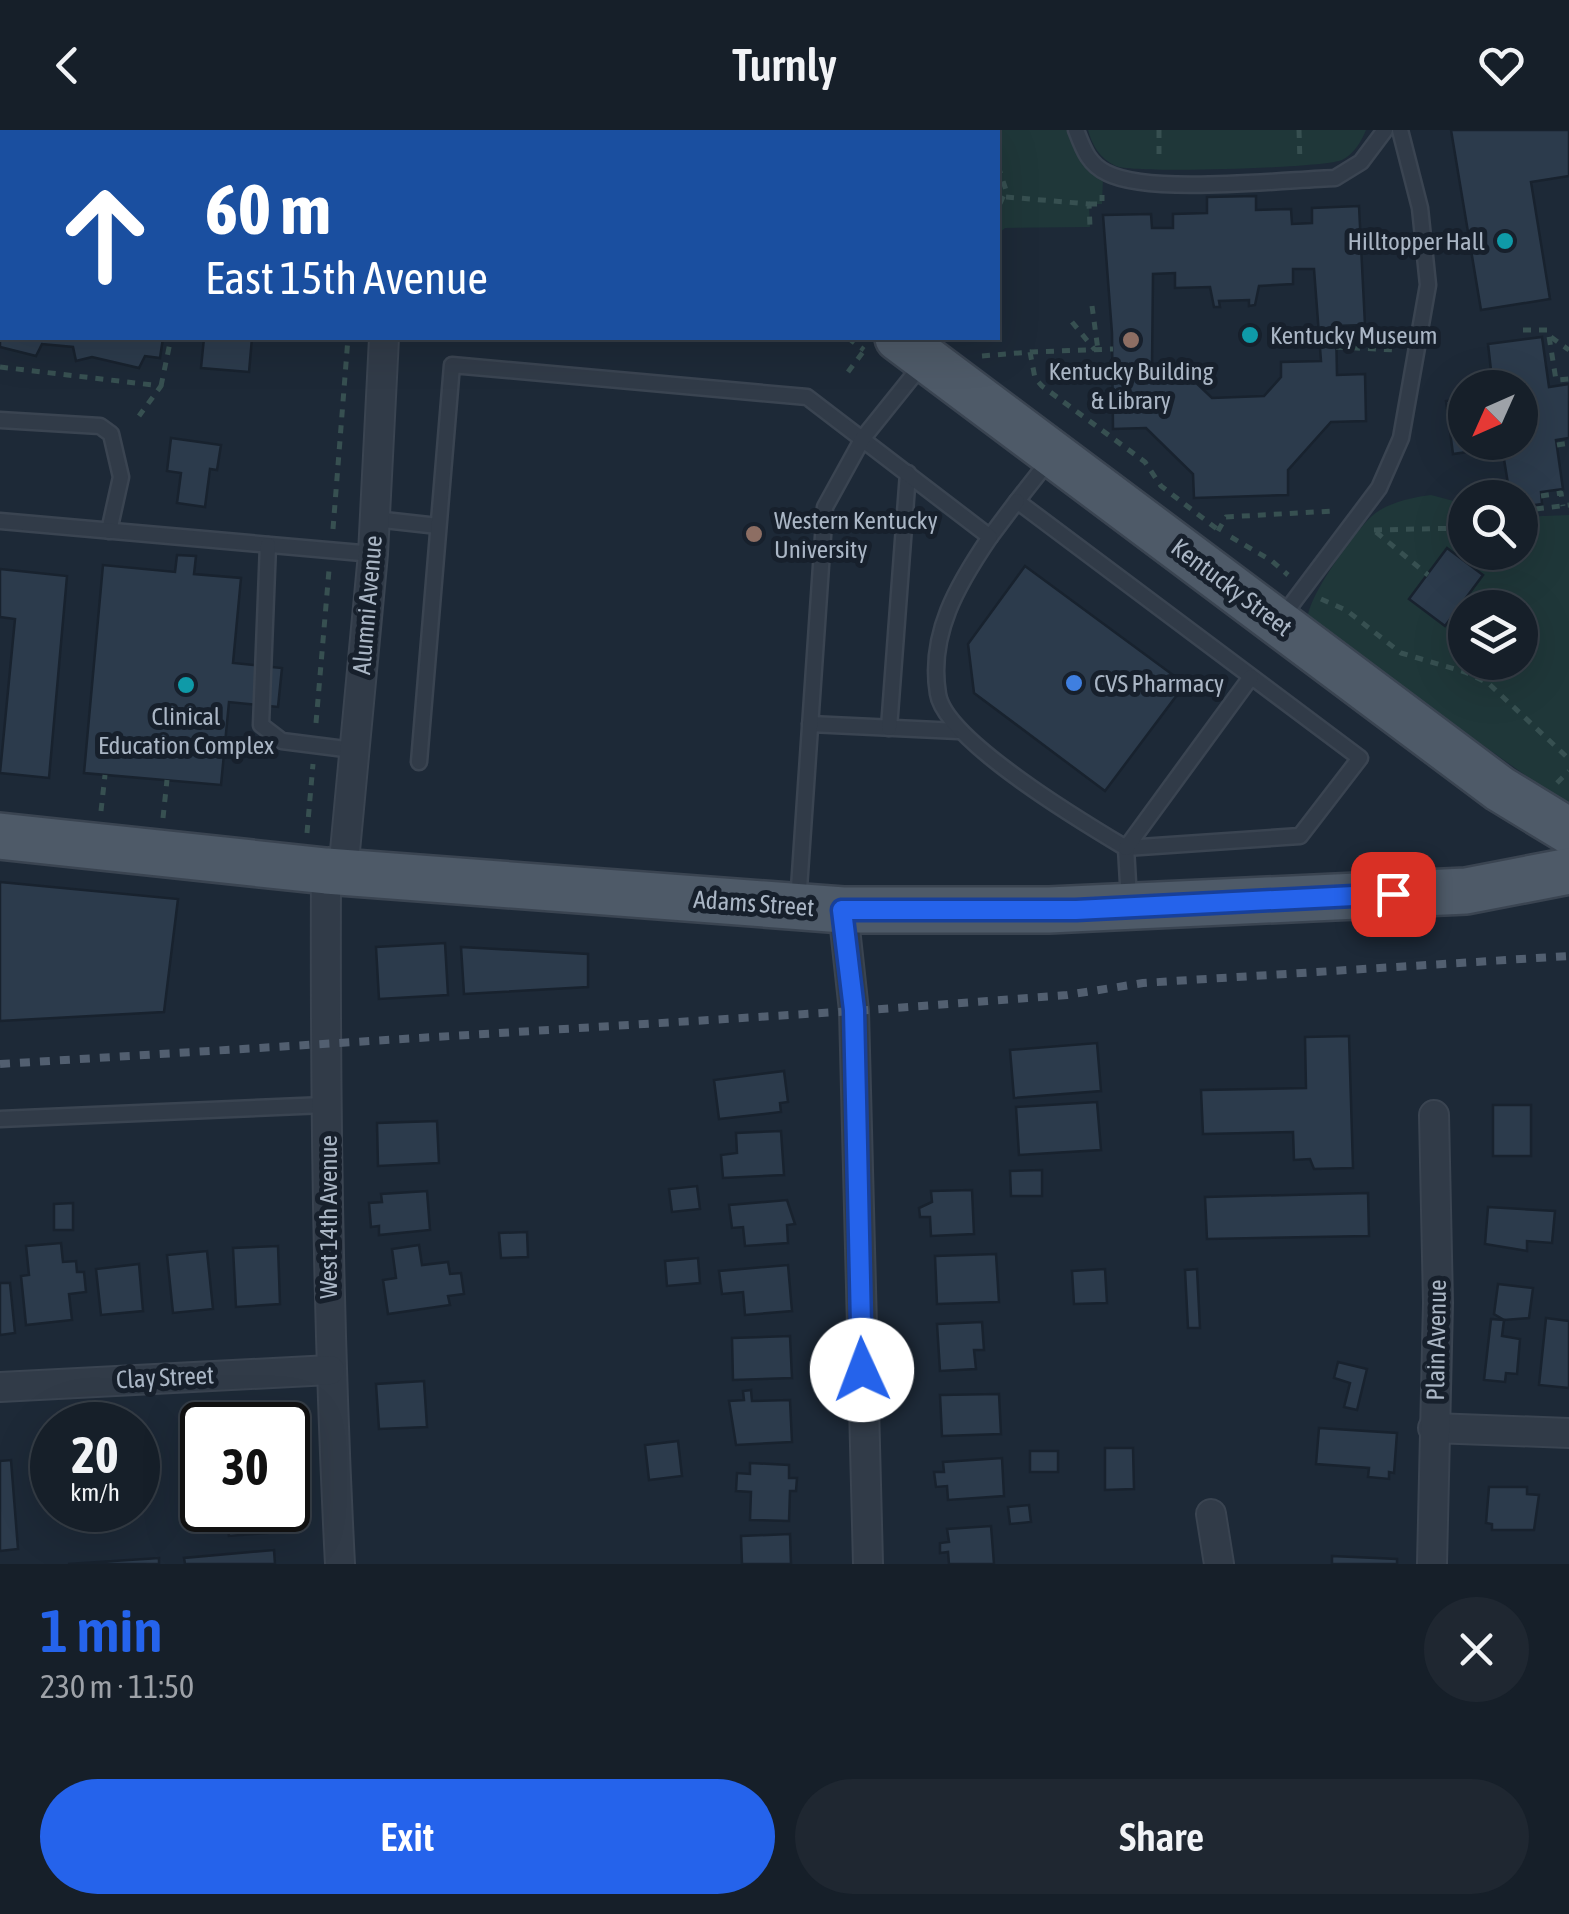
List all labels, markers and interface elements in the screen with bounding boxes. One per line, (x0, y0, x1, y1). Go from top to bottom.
icon: back (40, 38, 95, 93)
icon: heart (1474, 38, 1529, 93)
text: Turnly (732, 39, 837, 91)
text: 60 m (205, 169, 331, 249)
icon: ahead (40, 170, 170, 300)
place label: Hilltopper Hall (1348, 227, 1485, 255)
marker: Hilltopper Hall (1494, 230, 1516, 252)
text: East 15th Avenue (205, 252, 488, 304)
place label: Kentucky Museum (1270, 321, 1438, 349)
marker: Kentucky Museum (1239, 324, 1261, 346)
marker: Kentucky Building & Library (1120, 329, 1142, 351)
place label: Kentucky Building & Library (1048, 357, 1214, 414)
north arrow (1448, 370, 1538, 460)
map controls (1448, 370, 1538, 680)
button: search (1448, 480, 1538, 570)
place label: Western Kentucky University (774, 506, 938, 563)
marker: Western Kentucky University (743, 523, 765, 545)
street label: Kentucky Street (1166, 533, 1298, 641)
street label: Alumni Avenue (347, 534, 387, 676)
button: layers (1448, 590, 1538, 680)
place label: CVS Pharmacy (1094, 669, 1224, 697)
marker: CVS Pharmacy (1063, 672, 1085, 694)
marker: Clinical Education Complex (175, 674, 197, 696)
place label: Clinical Education Complex (98, 702, 274, 759)
pin (1351, 852, 1436, 937)
icon: arrive (1366, 867, 1421, 922)
street label: Adams Street (693, 885, 815, 921)
street label: West 14th Avenue (314, 1135, 342, 1299)
street label: Plain Avenue (1421, 1279, 1451, 1401)
position arrow (810, 1318, 914, 1422)
street label: Clay Street (115, 1360, 215, 1394)
speed limit sign: 30 (180, 1402, 310, 1532)
text: 20 (71, 1426, 118, 1484)
text: km/h (70, 1478, 120, 1506)
text: 1 min (40, 1596, 163, 1665)
button: close (1424, 1597, 1529, 1702)
text: 230 m · 11:50 (40, 1668, 194, 1705)
button: Exit (40, 1779, 775, 1894)
button: Share (795, 1779, 1529, 1894)

